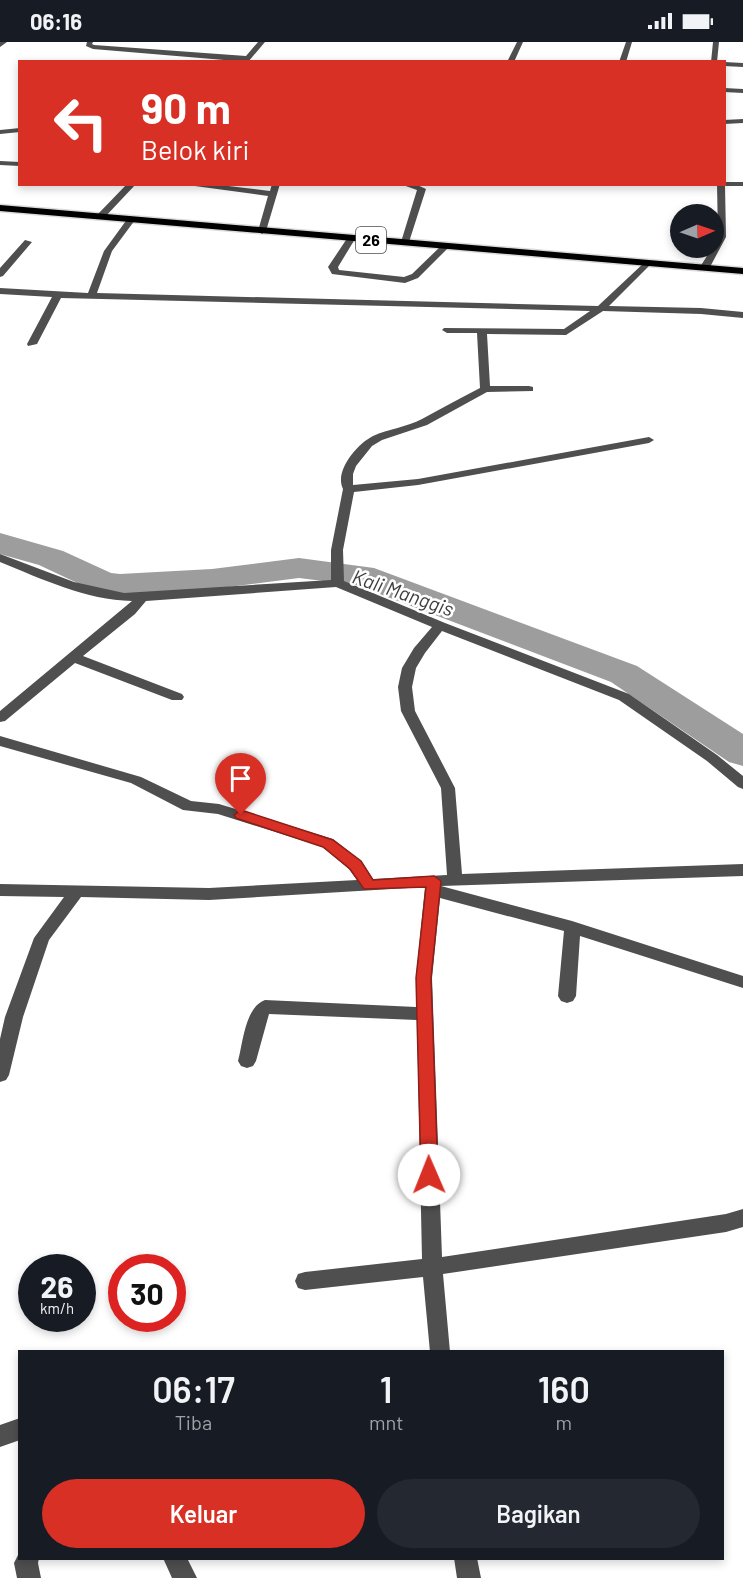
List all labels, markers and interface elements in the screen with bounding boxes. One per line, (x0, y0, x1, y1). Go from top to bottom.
text: 06:16 (30, 8, 82, 34)
text: 90 m (141, 82, 231, 132)
icon: left (42, 84, 120, 162)
text: Belok kiri (141, 133, 249, 165)
north arrow (670, 204, 724, 258)
map controls (670, 204, 724, 258)
road number: 26 (356, 227, 386, 253)
water label: Kali Manggis (350, 564, 457, 621)
pin (215, 753, 266, 815)
icon: arrive (224, 762, 257, 795)
position arrow (397, 1143, 461, 1207)
speed limit sign: 30 (108, 1254, 186, 1332)
text: 26 (41, 1268, 73, 1304)
text: km/h (40, 1299, 74, 1317)
text: 06:17 (152, 1367, 235, 1410)
text: 1 (380, 1367, 393, 1410)
text: 160 (538, 1367, 590, 1410)
text: Tiba (175, 1410, 212, 1434)
text: mnt (369, 1410, 403, 1434)
text: m (555, 1410, 572, 1434)
button: Keluar (42, 1479, 365, 1548)
button: Bagikan (377, 1479, 700, 1548)

